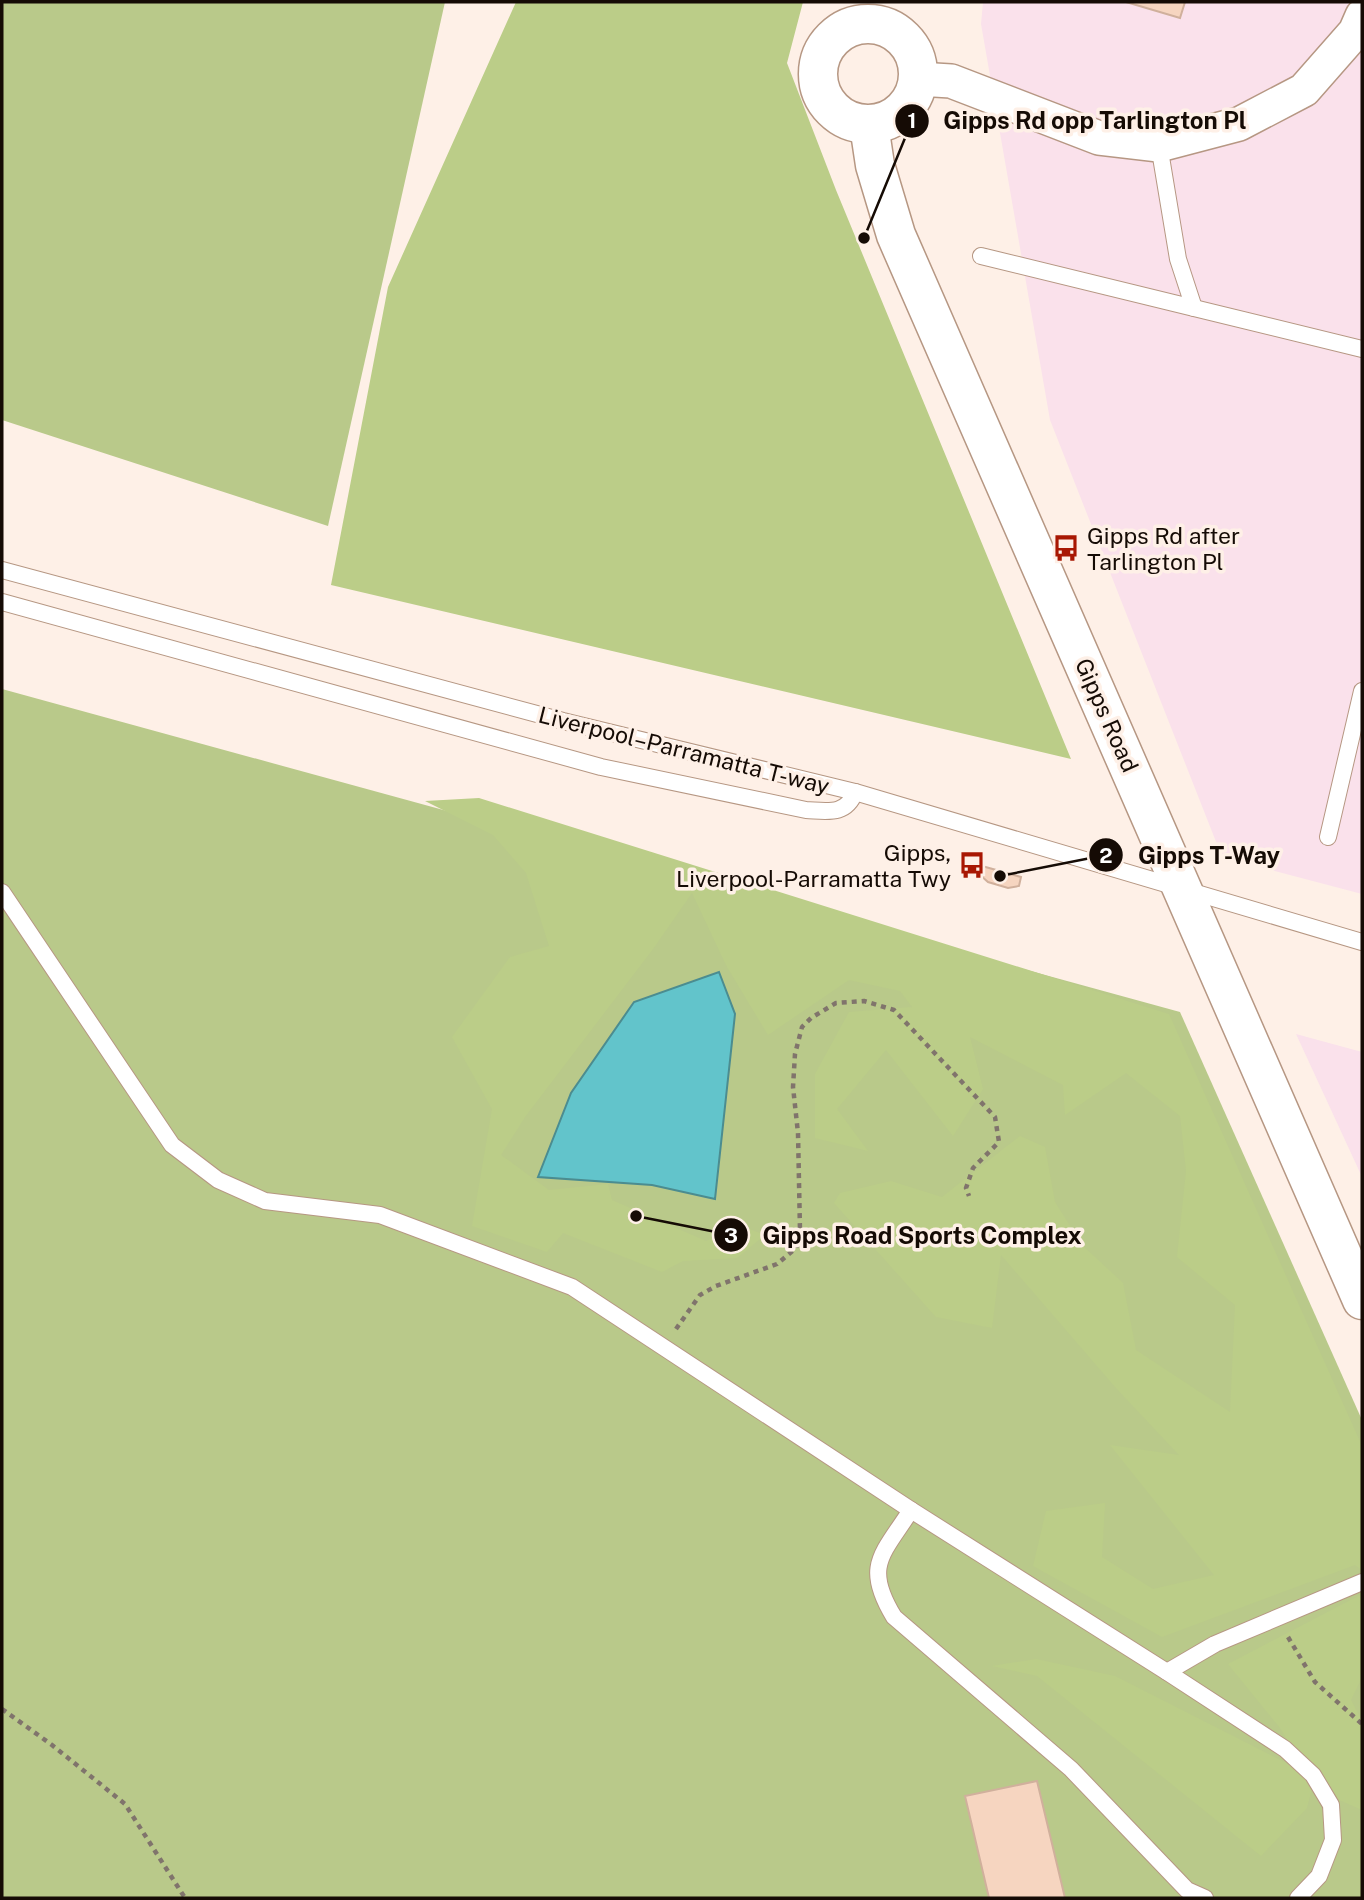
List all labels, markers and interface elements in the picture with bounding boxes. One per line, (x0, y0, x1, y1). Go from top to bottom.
callout: Gipps Rd opp Tarlington Pl (894, 98, 1261, 143)
text: Gipps Rd opp Tarlington Pl (943, 106, 1247, 134)
text: 1 (908, 108, 917, 133)
place label: Gipps Rd after Tarlington Pl (1087, 522, 1240, 575)
bus stop icon: Gipps Rd after Tarlington Pl (1051, 533, 1081, 563)
street label: Gipps Road (1070, 654, 1144, 776)
street label: Liverpool–Parramatta T-way (536, 701, 832, 799)
callout: Gipps T-Way (1089, 833, 1294, 878)
place label: Gipps, Liverpool-Parramatta Twy (676, 839, 951, 892)
text: Gipps T-Way (1138, 841, 1281, 869)
text: 2 (1099, 843, 1113, 868)
bus stop icon: Gipps, Liverpool-Parramatta Twy (957, 850, 987, 880)
callout: Gipps Road Sports Complex (714, 1213, 1096, 1258)
text: Gipps Road Sports Complex (762, 1221, 1082, 1249)
text: 3 (724, 1223, 738, 1248)

